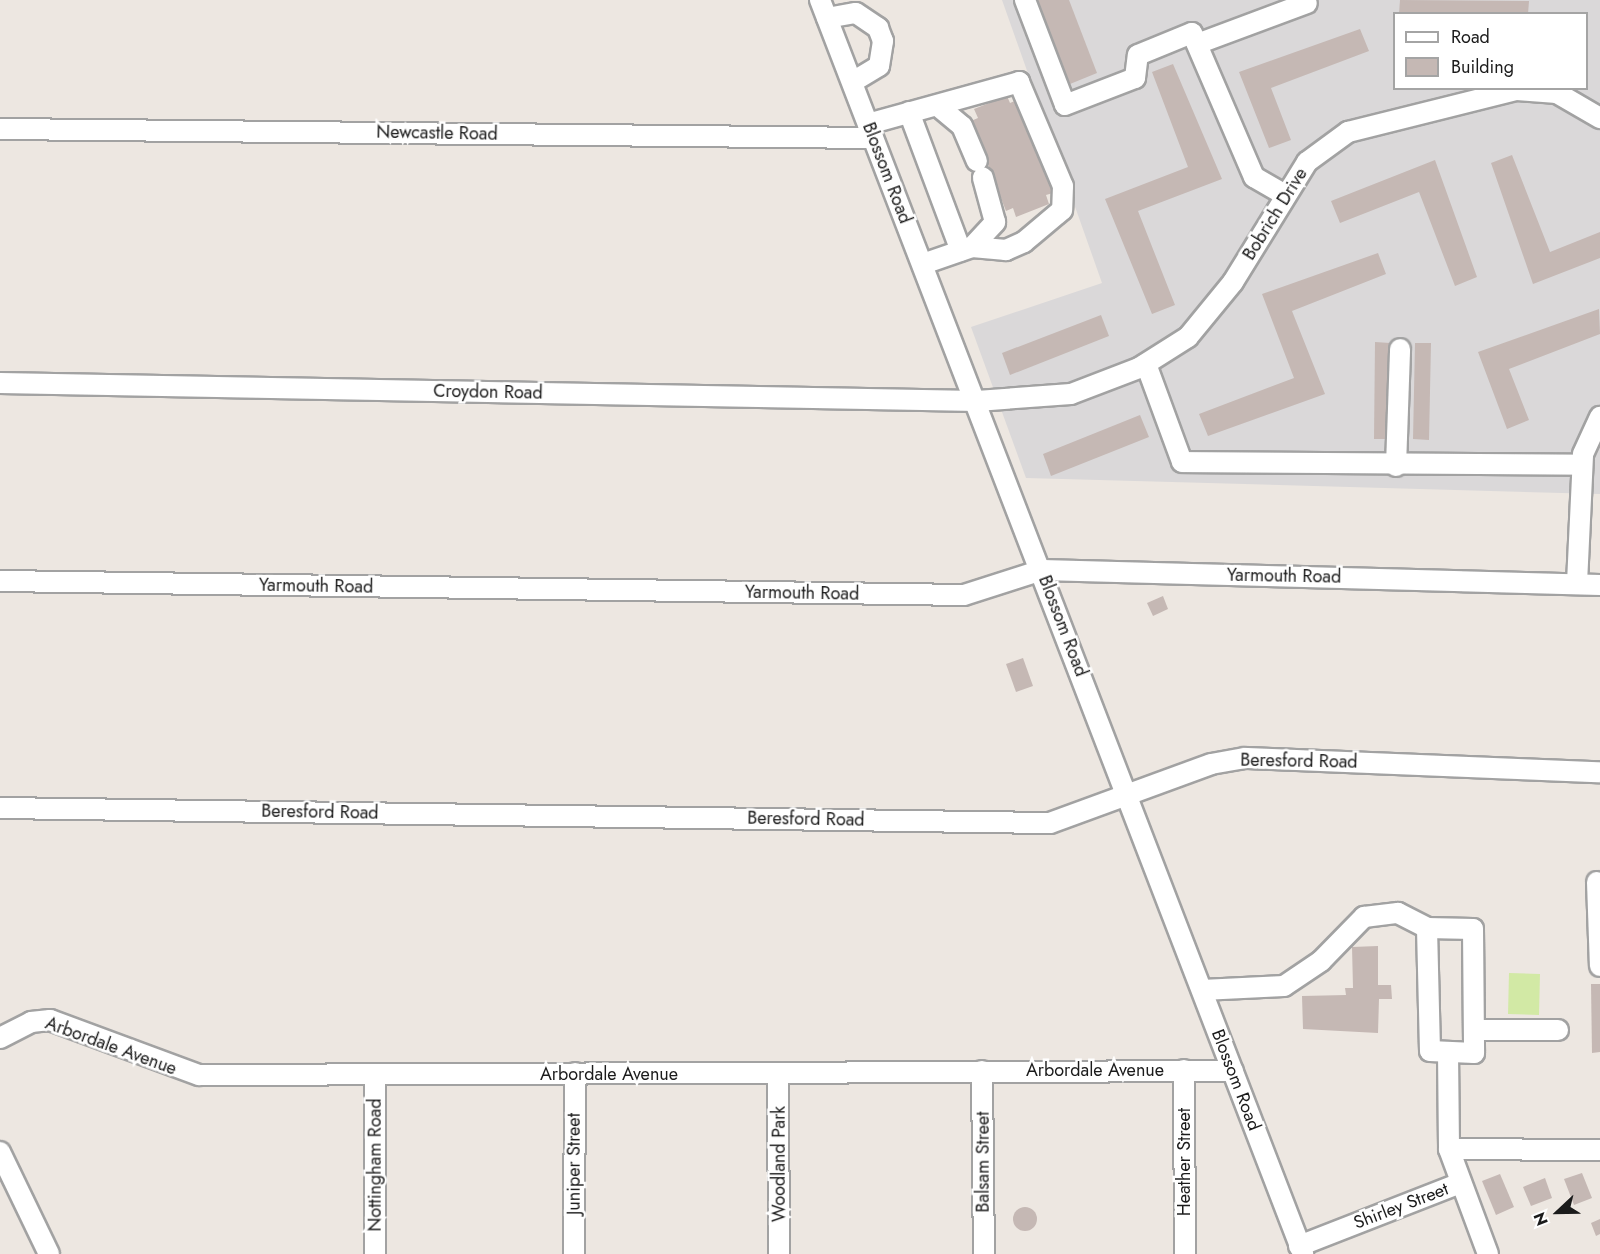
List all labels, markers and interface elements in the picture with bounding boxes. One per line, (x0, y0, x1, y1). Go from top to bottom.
legend (1393, 12, 1588, 90)
text: Road (1451, 24, 1490, 50)
text: Building (1451, 54, 1514, 80)
street label: Blossom Road (858, 119, 916, 227)
street label: Newcastle Road (376, 121, 498, 145)
street label: Bobrich Drive (1238, 164, 1312, 264)
street label: Croydon Road (433, 380, 543, 404)
street label: Yarmouth Road (1227, 564, 1341, 588)
street label: Blossom Road (1034, 572, 1092, 680)
street label: Yarmouth Road (259, 574, 373, 598)
street label: Yarmouth Road (745, 581, 859, 605)
street label: Beresford Road (1240, 749, 1358, 773)
street label: Beresford Road (261, 800, 379, 824)
street label: Beresford Road (747, 807, 865, 831)
street label: Arbordale Avenue (42, 1012, 180, 1080)
street label: Blossom Road (1207, 1026, 1265, 1134)
street label: Arbordale Avenue (1026, 1059, 1164, 1081)
street label: Arbordale Avenue (540, 1063, 678, 1085)
street label: Nottingham Road (364, 1098, 386, 1232)
street label: Woodland Park (768, 1106, 790, 1222)
street label: Heather Street (1173, 1108, 1195, 1216)
street label: Balsam Street (972, 1111, 994, 1213)
street label: Juniper Street (563, 1113, 585, 1215)
street label: Shirley Street (1351, 1178, 1451, 1234)
north arrow (1528, 1182, 1588, 1242)
text: N (1528, 1209, 1554, 1229)

